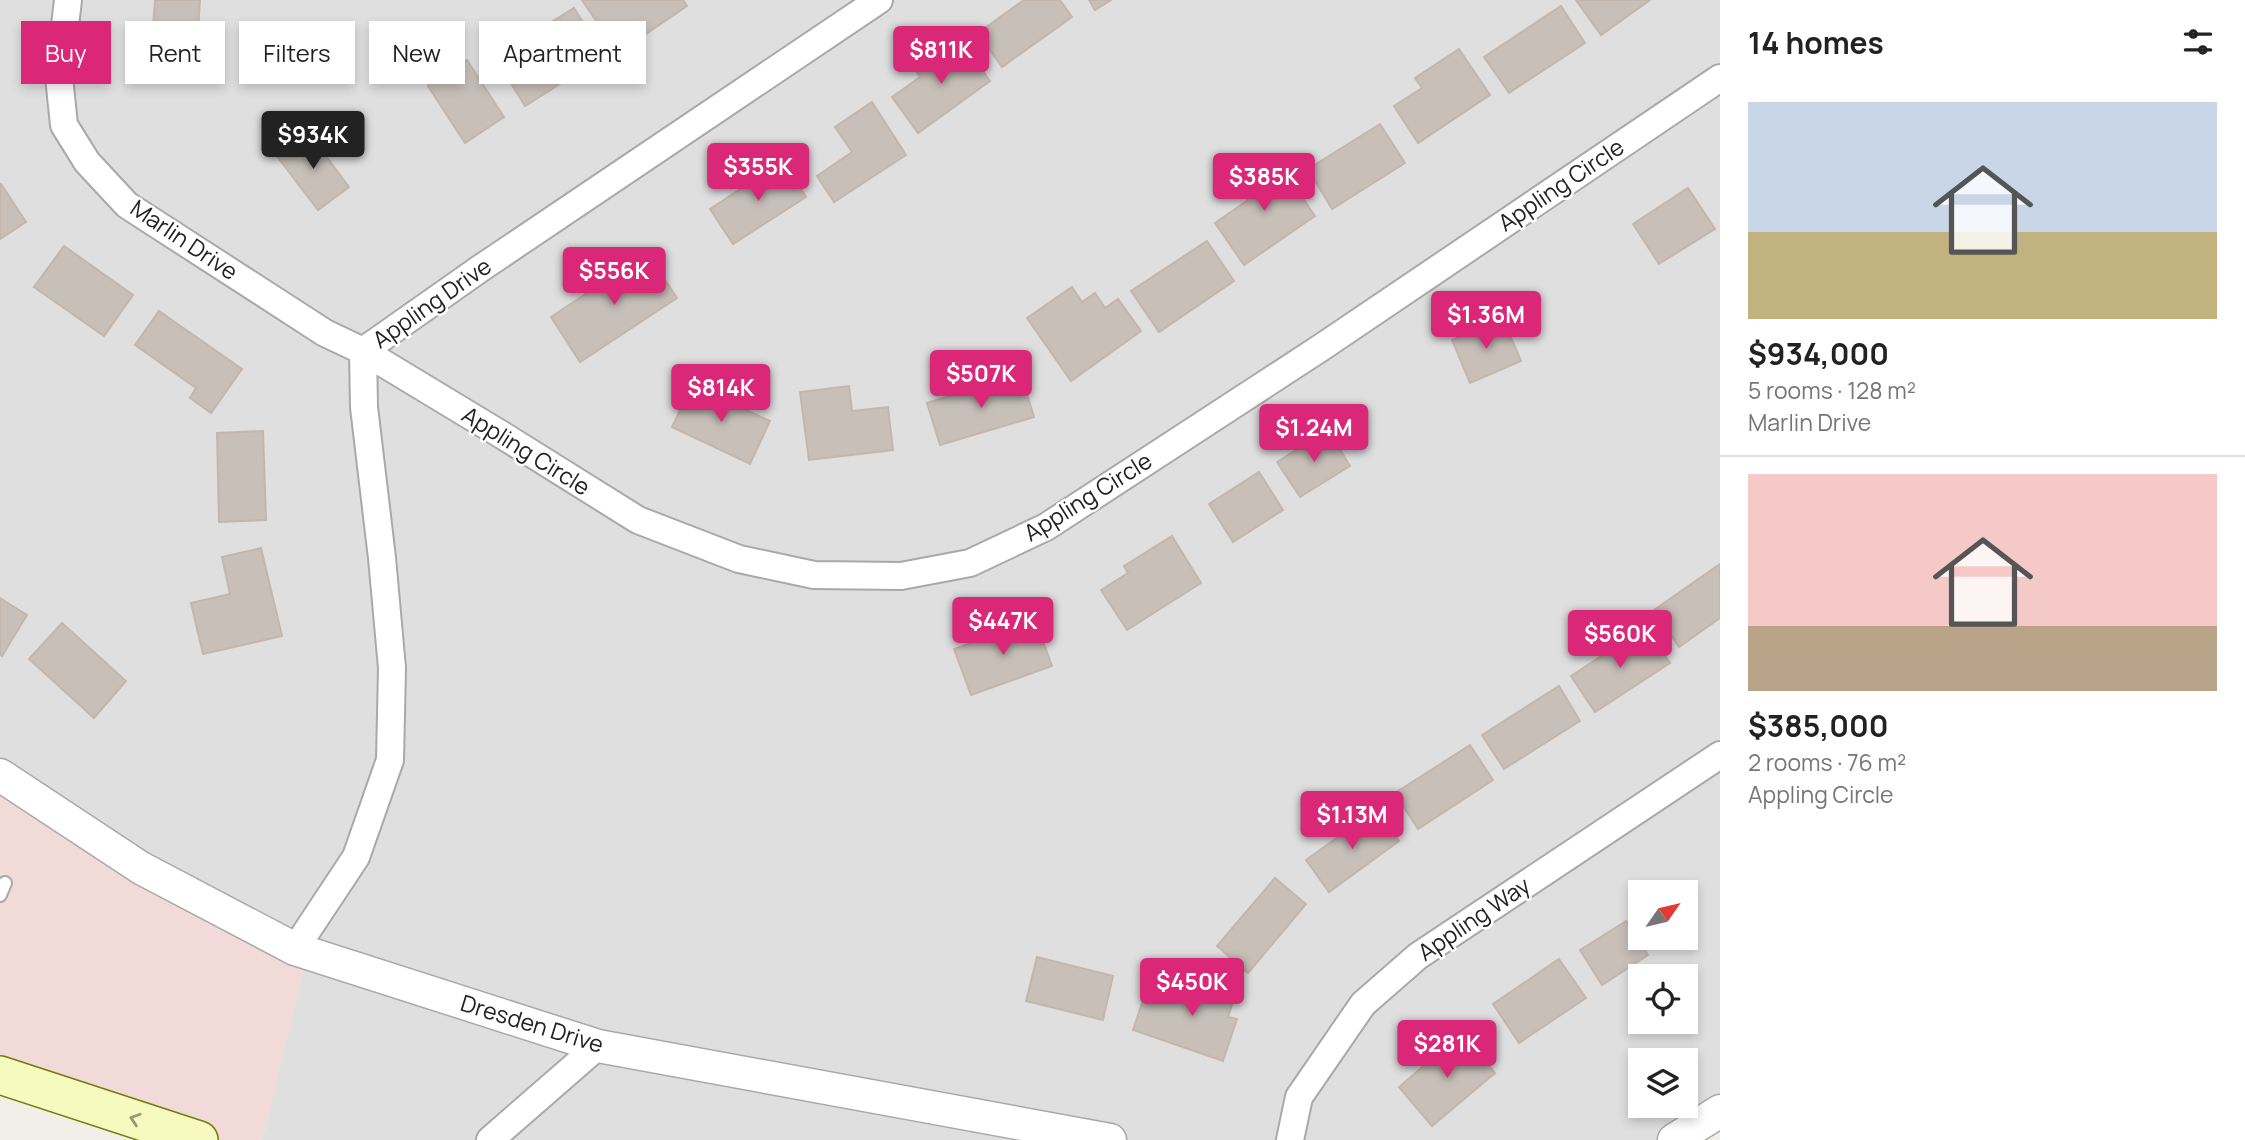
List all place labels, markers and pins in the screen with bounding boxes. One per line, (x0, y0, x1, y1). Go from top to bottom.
pin: $811K (892, 27, 990, 86)
pin: $934K (264, 111, 362, 171)
pin: $355K (709, 144, 807, 203)
pin: $385K (1215, 154, 1313, 213)
pin: $556K (565, 247, 663, 307)
pin: $1.36M (1429, 292, 1543, 351)
pin: $507K (932, 350, 1030, 410)
pin: $814K (672, 364, 770, 424)
pin: $1.24M (1257, 405, 1371, 464)
pin: $447K (954, 598, 1052, 657)
pin: $560K (1571, 610, 1669, 670)
pin: $1.13M (1295, 792, 1409, 851)
pin: $450K (1143, 958, 1241, 1018)
pin: $281K (1398, 1020, 1496, 1080)

